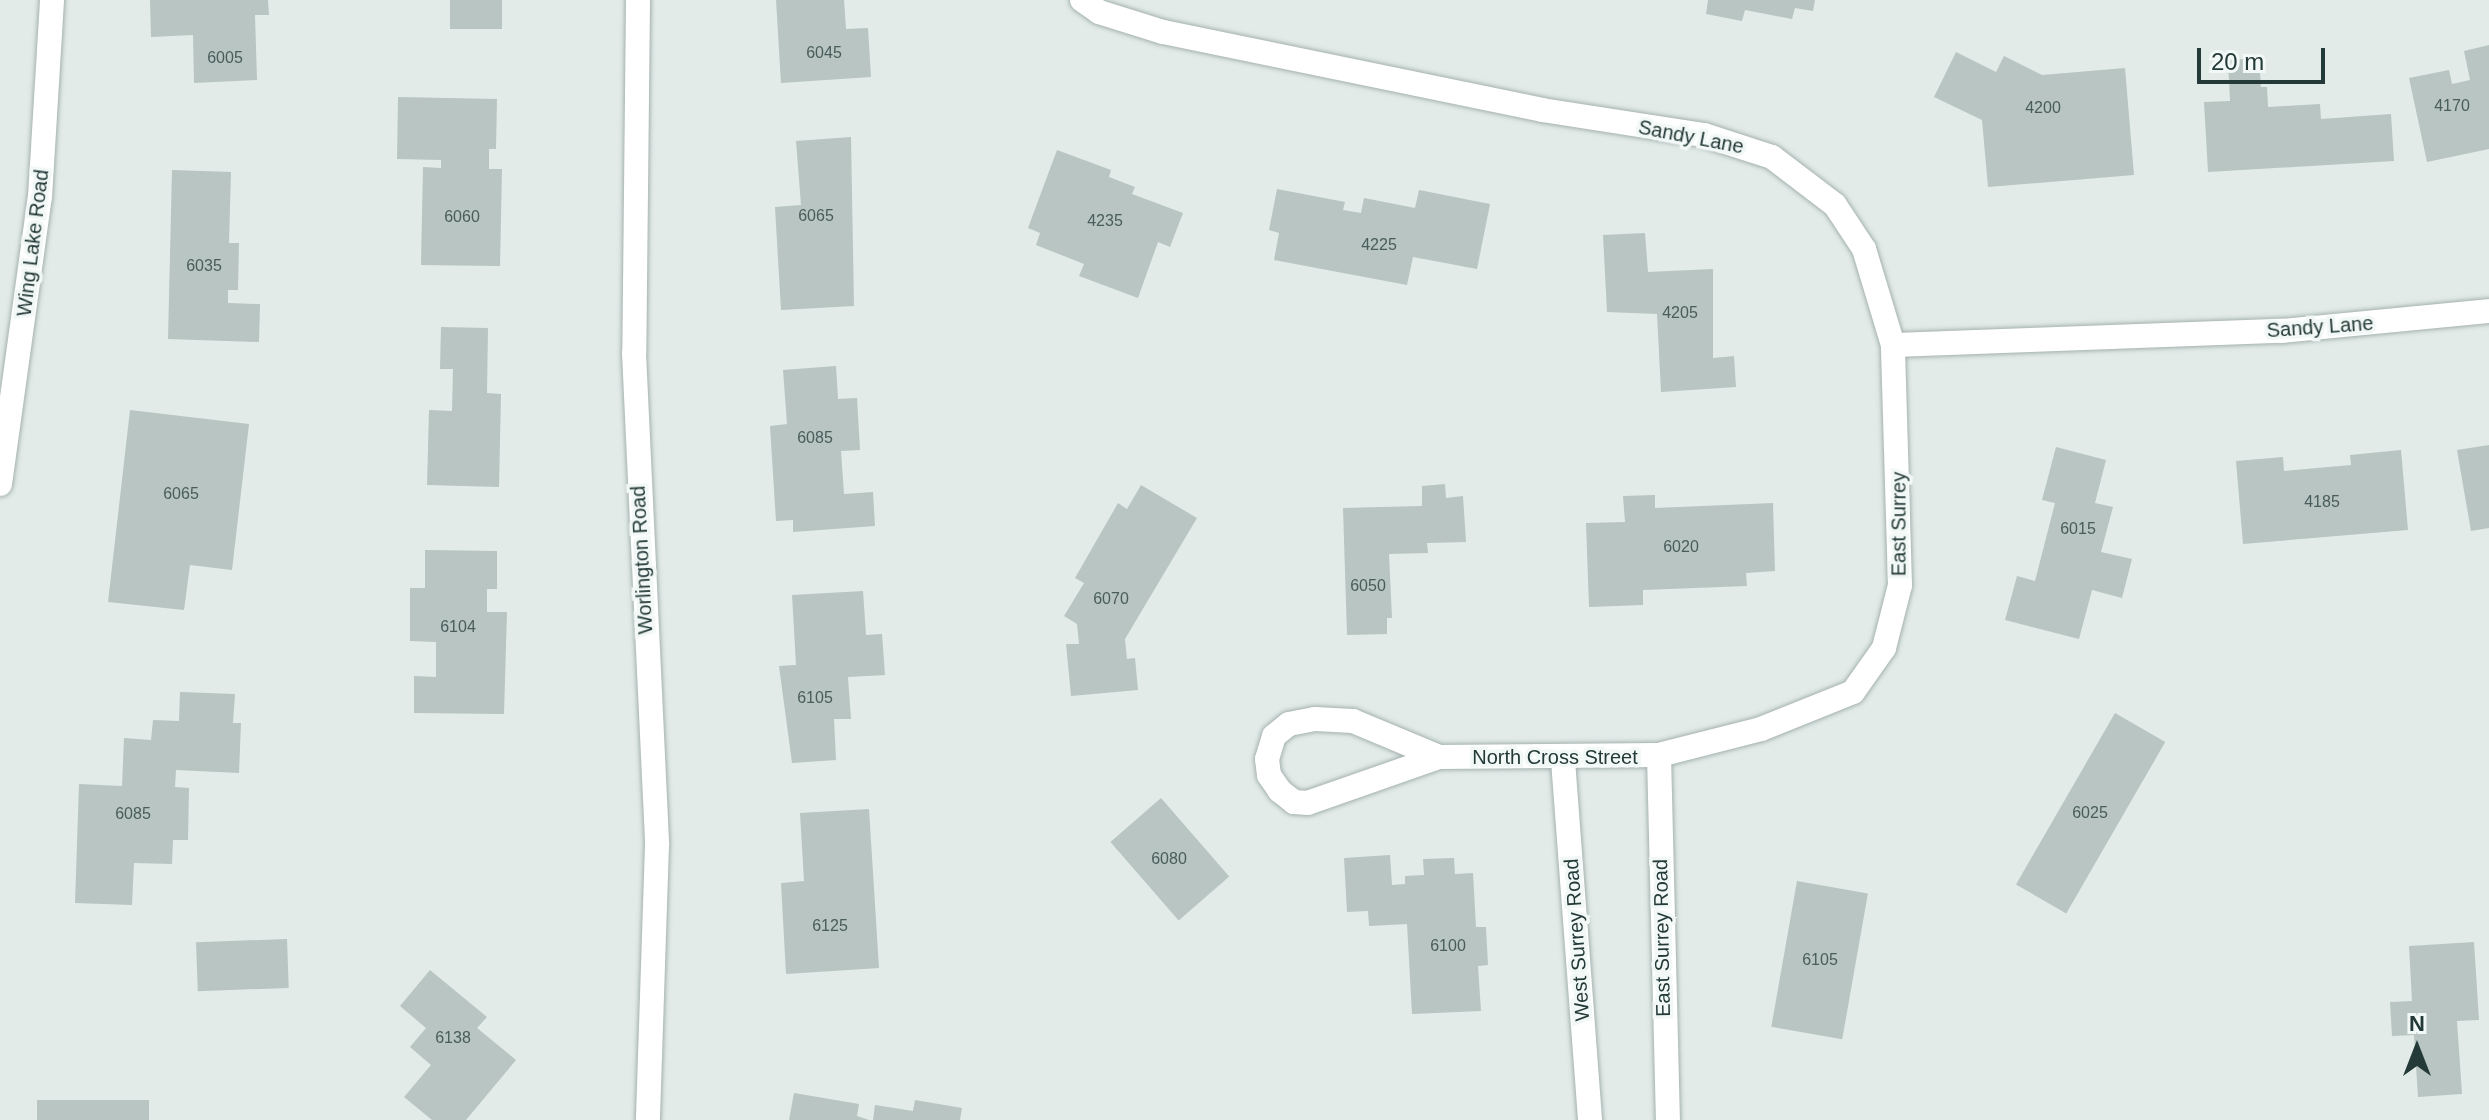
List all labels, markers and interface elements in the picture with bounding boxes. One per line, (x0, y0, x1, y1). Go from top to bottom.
scale bar (2201, 32, 2329, 82)
house number: 6045 (806, 43, 842, 63)
house number: 6005 (207, 48, 243, 68)
text: 20 m (2211, 48, 2264, 75)
house number: 4170 (2434, 96, 2470, 116)
house number: 4200 (2025, 98, 2061, 118)
street label: Sandy Lane (1636, 115, 1746, 159)
street label: Wing Lake Road (12, 168, 54, 318)
house number: 6065 (798, 206, 834, 226)
house number: 6060 (444, 207, 480, 227)
house number: 4235 (1087, 211, 1123, 231)
house number: 4225 (1361, 235, 1397, 255)
house number: 6035 (186, 256, 222, 276)
house number: 4205 (1662, 303, 1698, 323)
street label: Sandy Lane (2266, 311, 2374, 343)
house number: 6085 (797, 428, 833, 448)
street label: East Surrey (1887, 472, 1911, 576)
house number: 6065 (163, 484, 199, 504)
street label: Worlington Road (626, 485, 658, 635)
house number: 4185 (2304, 492, 2340, 512)
house number: 6015 (2060, 519, 2096, 539)
house number: 6020 (1663, 537, 1699, 557)
house number: 6050 (1350, 576, 1386, 596)
house number: 6070 (1093, 589, 1129, 609)
house number: 6104 (440, 617, 476, 637)
house number: 6105 (797, 688, 833, 708)
street label: North Cross Street (1472, 745, 1638, 769)
house number: 6025 (2072, 803, 2108, 823)
house number: 6085 (115, 804, 151, 824)
house number: 6080 (1151, 849, 1187, 869)
street label: West Surrey Road (1559, 858, 1595, 1022)
street label: East Surrey Road (1649, 859, 1675, 1017)
house number: 6125 (812, 916, 848, 936)
house number: 6100 (1430, 936, 1466, 956)
house number: 6105 (1802, 950, 1838, 970)
north arrow (2377, 1008, 2457, 1088)
text: N (2409, 1011, 2425, 1036)
house number: 6138 (435, 1028, 471, 1048)

